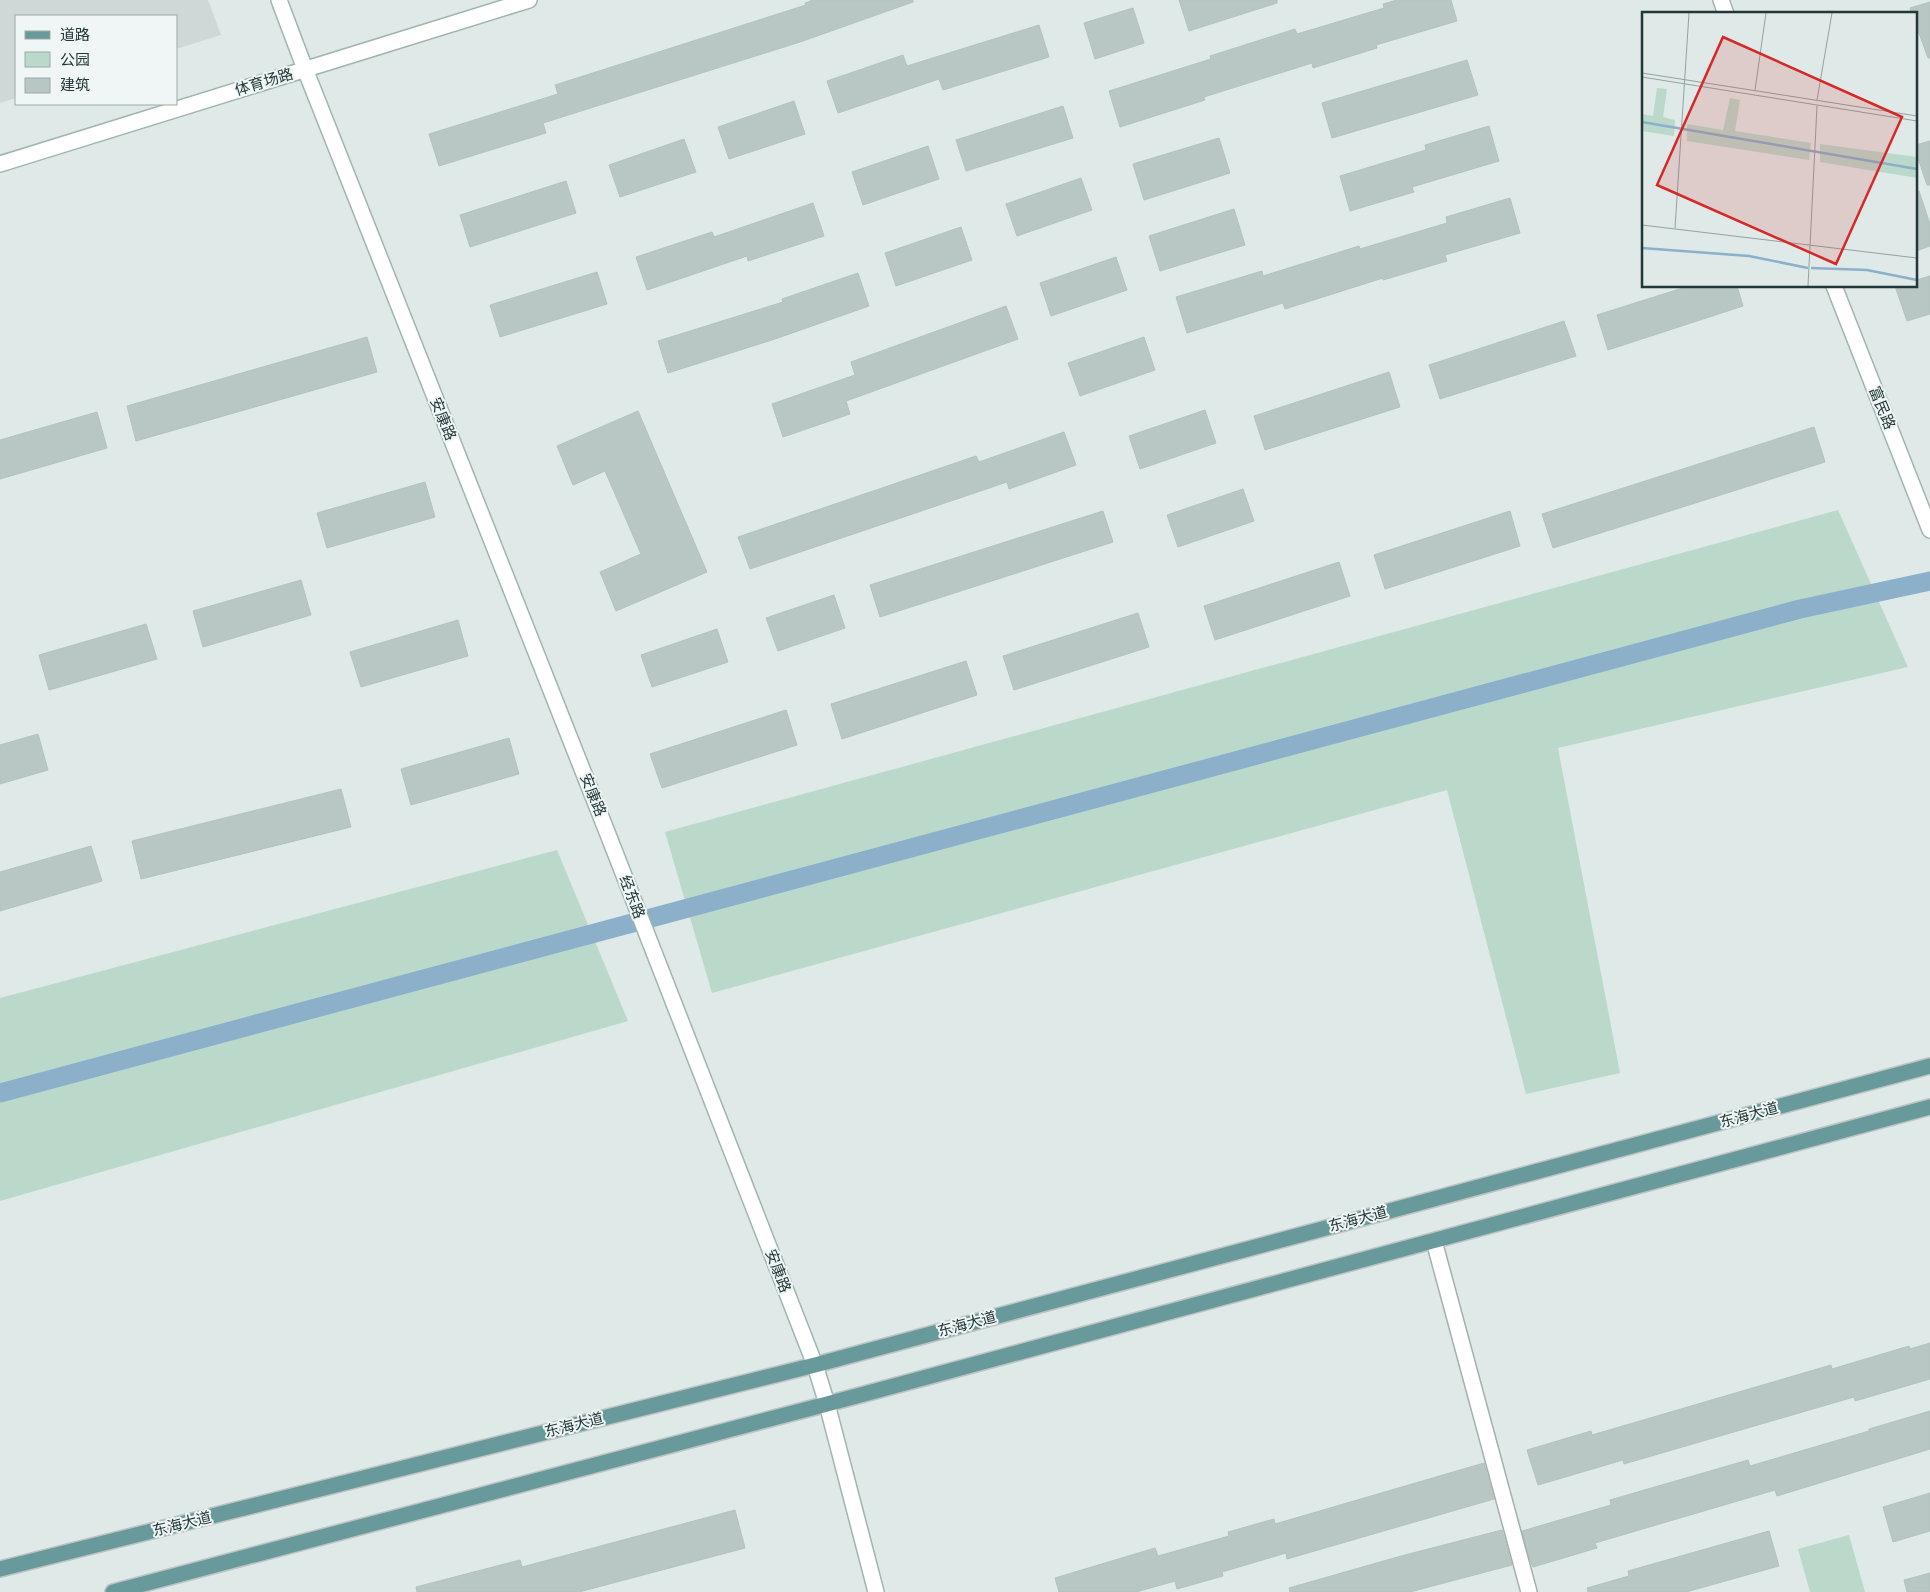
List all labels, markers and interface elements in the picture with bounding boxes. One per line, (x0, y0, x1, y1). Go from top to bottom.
inset map (1642, 12, 1918, 288)
legend (15, 15, 178, 105)
text: 道路 (60, 26, 90, 44)
text: 公园 (60, 51, 90, 69)
street label: 体育场路 (233, 65, 295, 99)
text: 建筑 (60, 76, 90, 94)
street label: 富民路 (1865, 384, 1899, 432)
street label: 安康路 (426, 395, 460, 443)
street label: 安康路 (576, 771, 610, 819)
street label: 经东路 (616, 873, 648, 921)
street label: 东海大道 (1718, 1099, 1780, 1131)
street label: 东海大道 (1327, 1203, 1389, 1235)
street label: 安康路 (762, 1247, 794, 1295)
street label: 东海大道 (936, 1308, 998, 1340)
street label: 东海大道 (543, 1409, 605, 1441)
street label: 东海大道 (151, 1508, 213, 1540)

